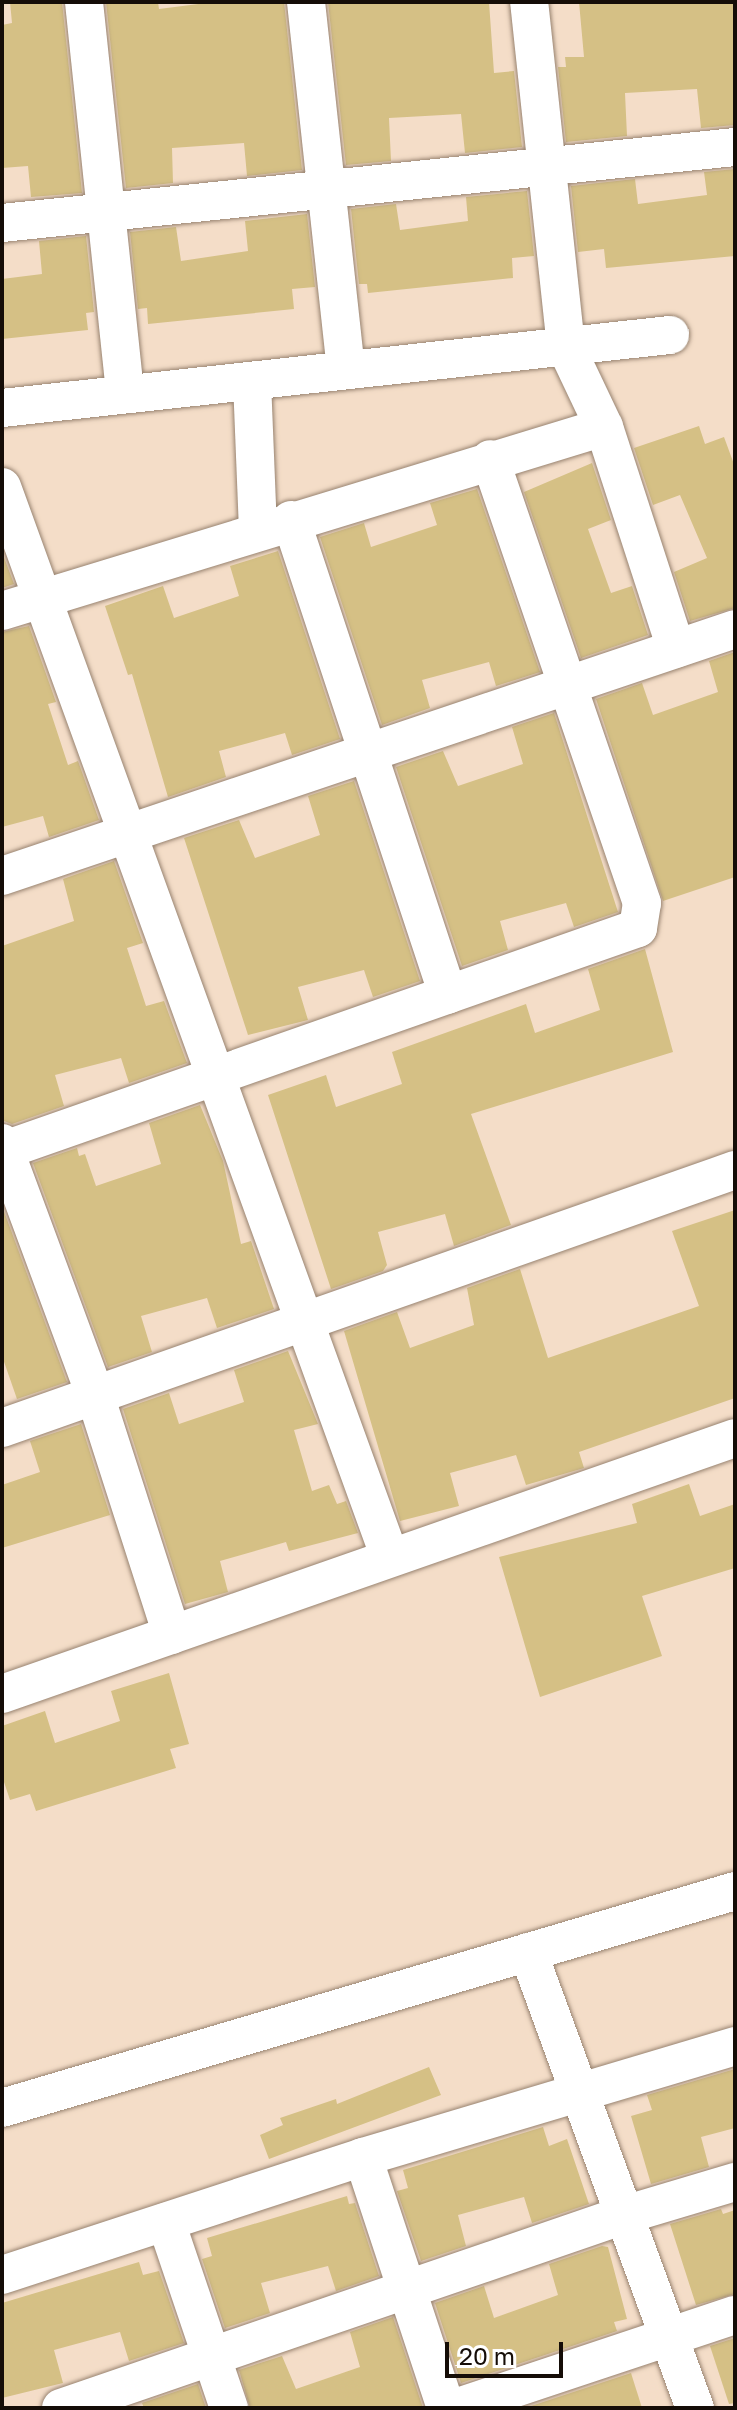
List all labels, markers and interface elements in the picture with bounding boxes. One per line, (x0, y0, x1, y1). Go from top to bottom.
scale bar (449, 2326, 567, 2376)
text: 20 m (459, 2341, 515, 2370)

